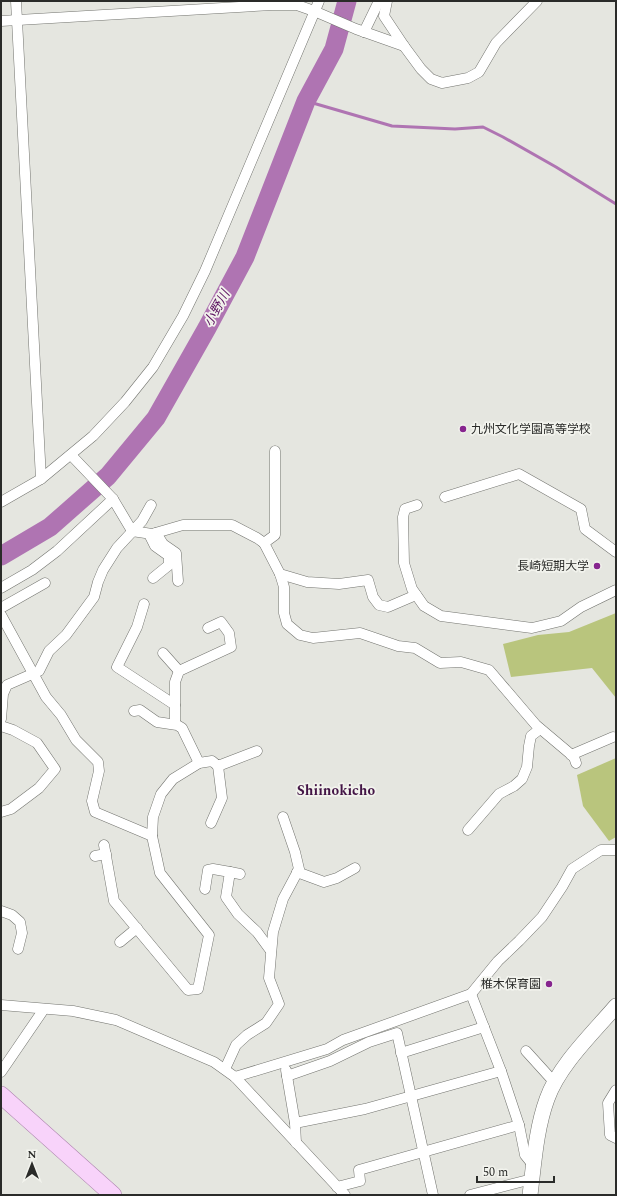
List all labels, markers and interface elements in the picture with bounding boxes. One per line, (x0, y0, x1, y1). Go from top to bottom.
water label: 小野川 (199, 285, 236, 330)
place label: 九州文化学園高等学校 (471, 420, 591, 439)
marker: 九州文化学園高等学校 (458, 424, 468, 434)
place label: 長崎短期大学 (517, 557, 589, 576)
marker: 長崎短期大学 (592, 561, 602, 571)
district label: Shiinokicho (297, 780, 375, 801)
place label: 椎木保育園 (481, 975, 541, 994)
marker: 椎木保育園 (544, 979, 554, 989)
north arrow (12, 1144, 52, 1184)
text: N (28, 1146, 37, 1163)
scale bar (477, 1158, 554, 1184)
text: 50 m (483, 1163, 508, 1182)

